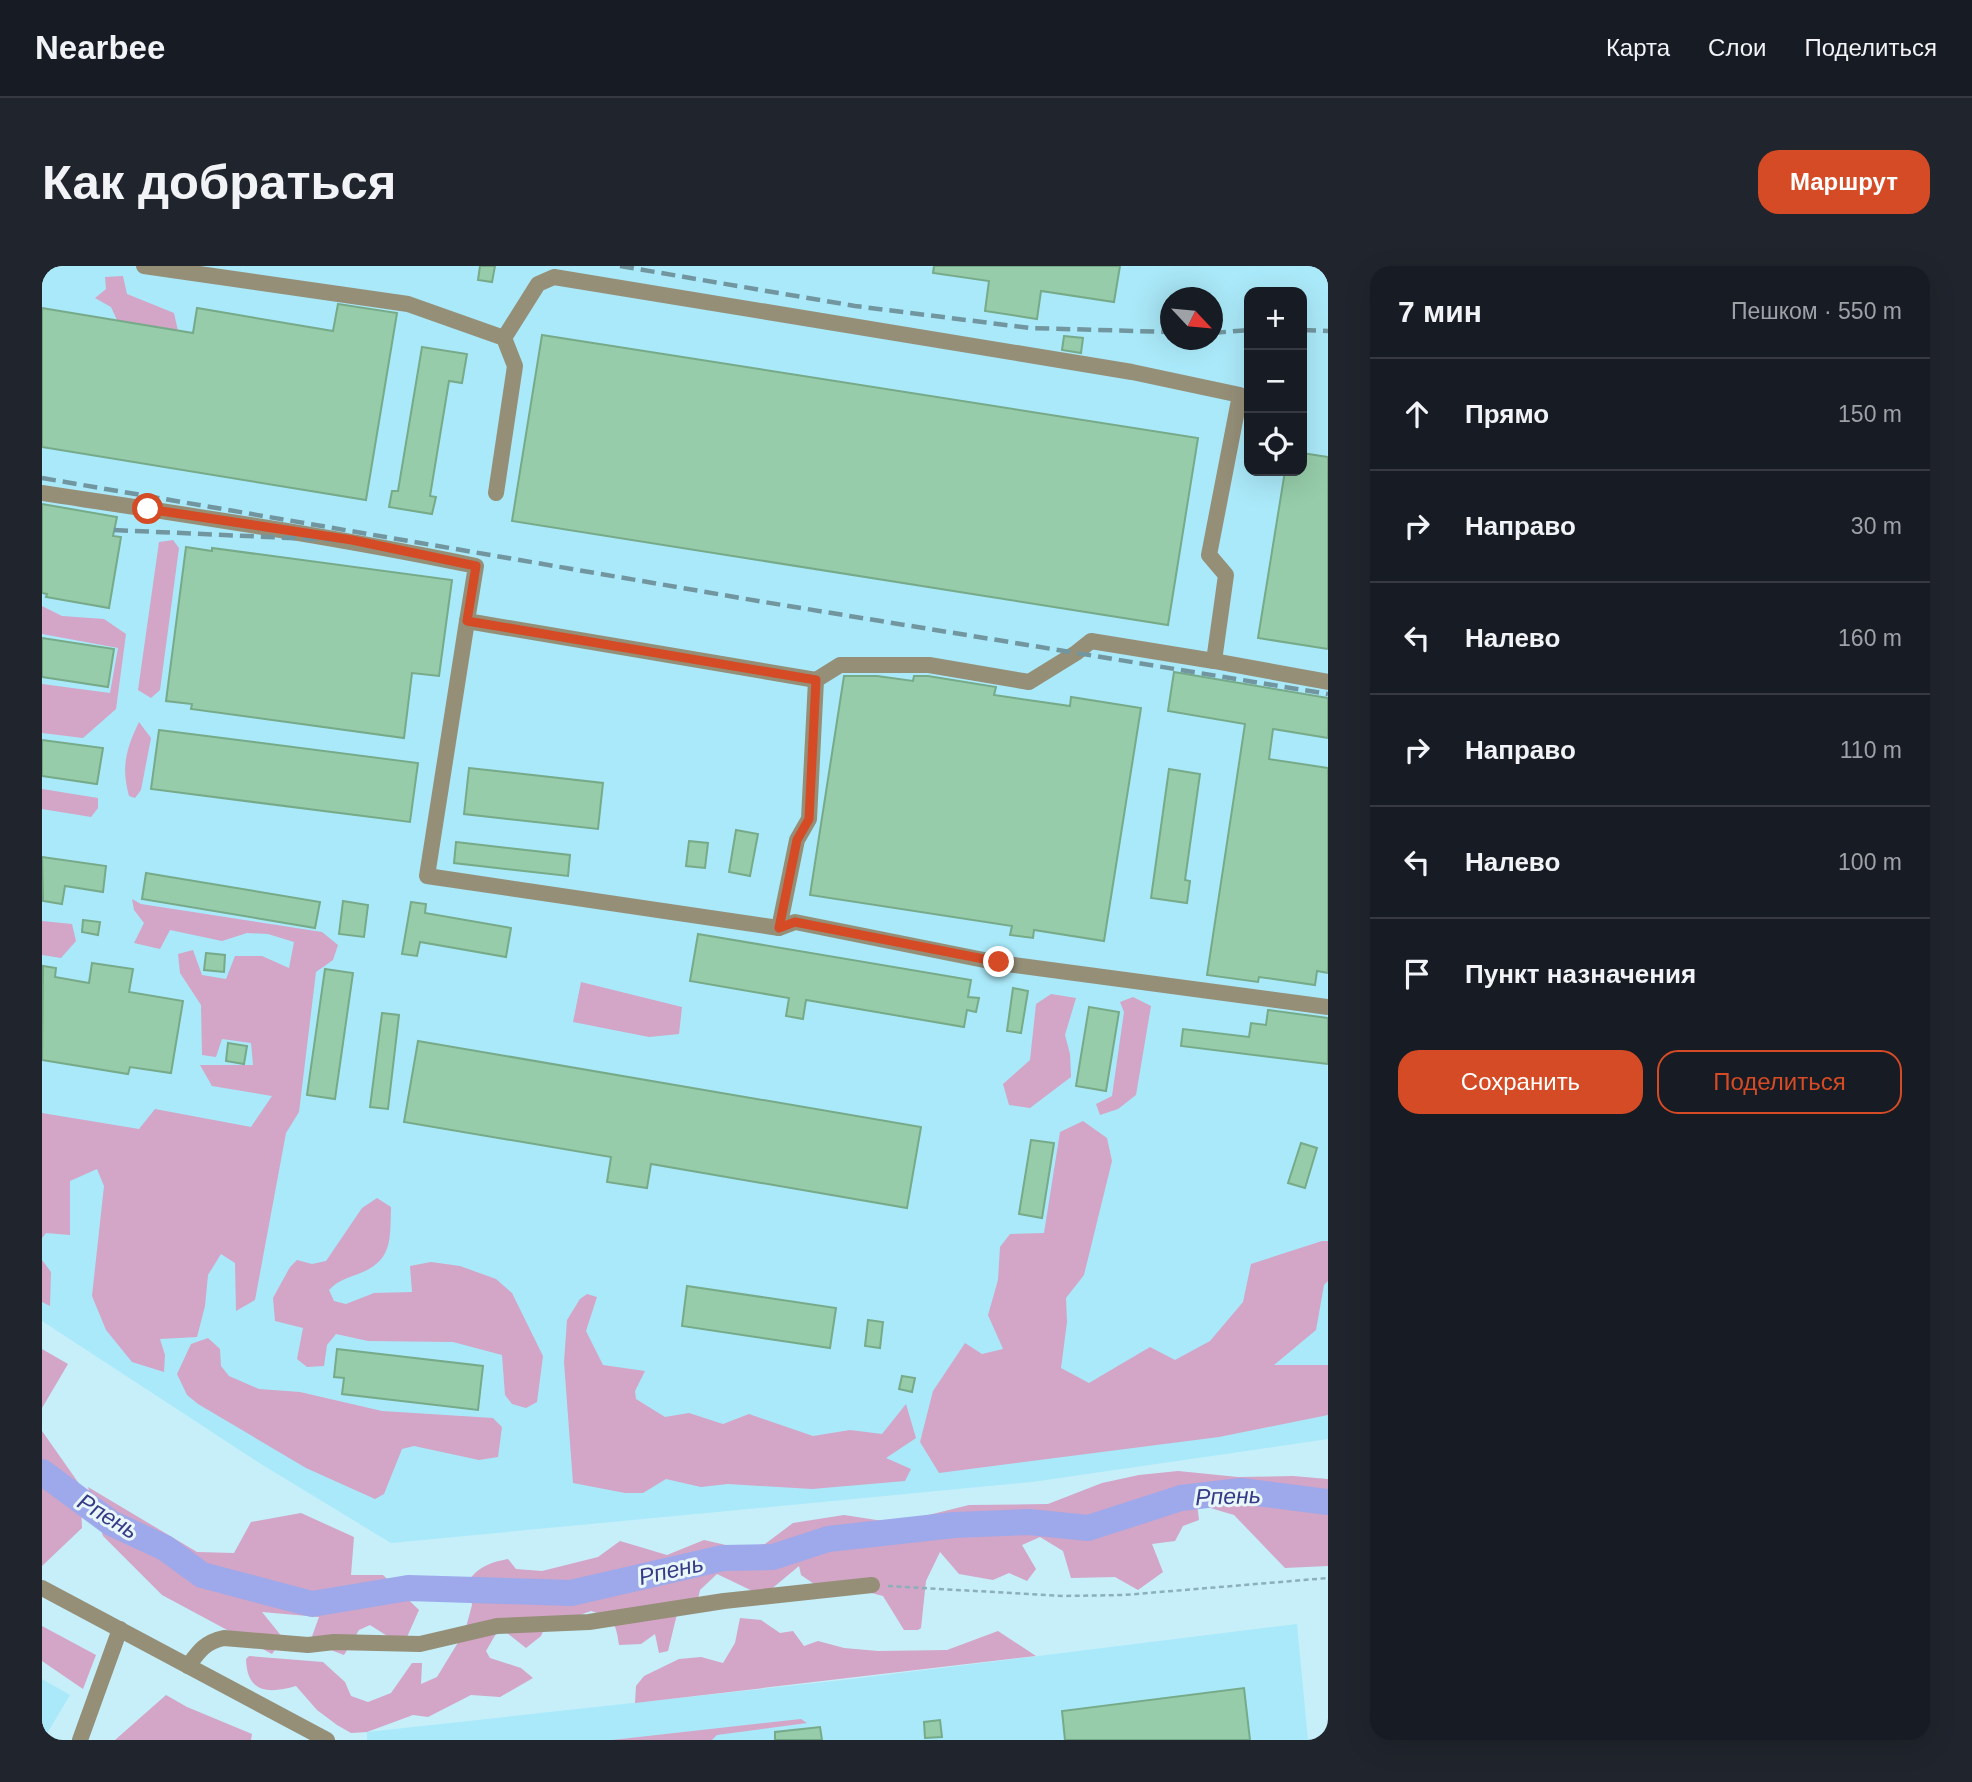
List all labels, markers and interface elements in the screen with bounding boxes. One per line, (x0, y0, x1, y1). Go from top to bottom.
text: Nearbee (35, 29, 165, 66)
text: Карта (1606, 34, 1670, 61)
text: Слои (1708, 34, 1766, 61)
text: Поделиться (1804, 34, 1937, 61)
button: Маршрут (1758, 150, 1930, 214)
text: Как добраться (42, 155, 396, 209)
north arrow (1160, 287, 1223, 350)
map controls (1244, 287, 1307, 476)
button: + (1244, 287, 1307, 350)
text: 7 мин (1398, 295, 1482, 328)
text: Пешком · 550 m (1731, 298, 1902, 324)
button: − (1244, 350, 1307, 413)
icon: ahead (1398, 395, 1436, 433)
text: Прямо (1465, 399, 1549, 429)
text: 150 m (1838, 401, 1902, 427)
button: locate (1244, 413, 1307, 476)
route start (132, 493, 163, 524)
icon: right (1398, 507, 1436, 545)
text: Направо (1465, 511, 1576, 541)
text: 30 m (1851, 513, 1902, 539)
icon: left (1398, 619, 1436, 657)
text: Налево (1465, 623, 1560, 653)
text: 160 m (1838, 625, 1902, 651)
icon: right (1398, 731, 1436, 769)
text: Направо (1465, 735, 1576, 765)
text: 110 m (1840, 737, 1902, 763)
icon: left (1398, 843, 1436, 881)
text: Налево (1465, 847, 1560, 877)
text: 100 m (1838, 849, 1902, 875)
route end (983, 946, 1014, 977)
icon: arrive (1398, 955, 1436, 993)
text: Пункт назначения (1465, 959, 1696, 989)
button: Сохранить (1398, 1050, 1643, 1114)
button: Поделиться (1657, 1050, 1902, 1114)
water label: Рпень (1195, 1482, 1261, 1510)
water label: Рпень (73, 1488, 143, 1544)
water label: Рпень (636, 1550, 706, 1590)

